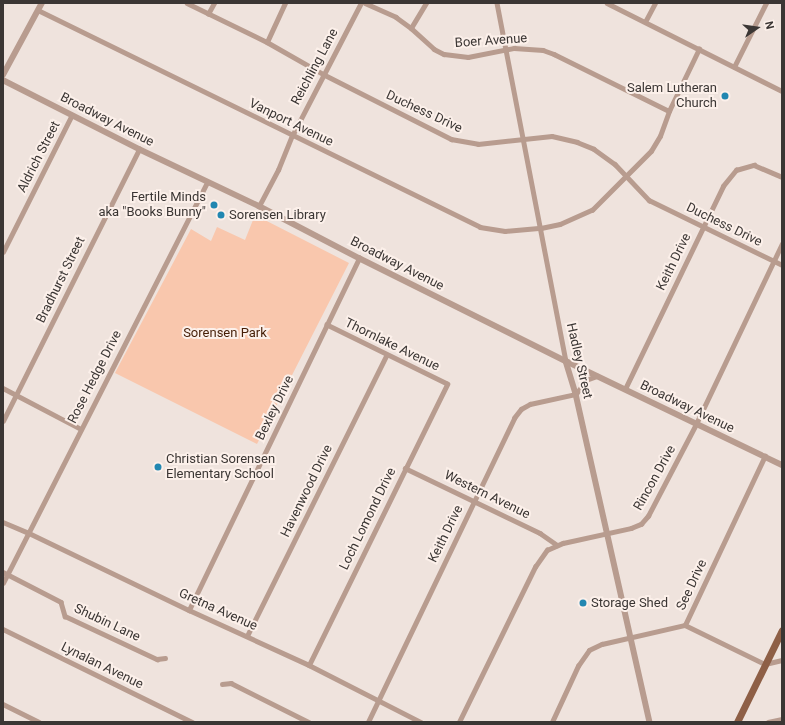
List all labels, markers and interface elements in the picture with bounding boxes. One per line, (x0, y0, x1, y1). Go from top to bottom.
north arrow (737, 8, 777, 48)
text: N (762, 20, 776, 30)
street label: Reichling Lane (288, 26, 342, 108)
street label: Boer Avenue (454, 31, 528, 51)
place label: Salem Lutheran Church (627, 81, 717, 112)
street label: Duchess Drive (383, 88, 465, 136)
street label: Broadway Avenue (58, 90, 156, 150)
marker: Salem Lutheran Church (720, 91, 730, 101)
street label: Vanport Avenue (246, 96, 336, 150)
street label: Aldrich Street (14, 119, 64, 195)
place label: Fertile Minds aka "Books Bunny" (98, 190, 206, 221)
marker: Fertile Minds aka "Books Bunny" (209, 200, 219, 210)
street label: Duchess Drive (684, 200, 764, 250)
place label: Sorensen Library (229, 207, 326, 223)
marker: Sorensen Library (216, 210, 226, 220)
street label: Keith Drive (653, 231, 695, 293)
street label: Bradhurst Street (33, 234, 89, 326)
street label: Broadway Avenue (348, 234, 446, 294)
street label: Thornlake Avenue (342, 315, 442, 375)
street label: Hadley Street (563, 322, 595, 400)
park label: Sorensen Park (183, 325, 267, 341)
street label: Rose Hedge Drive (65, 328, 125, 426)
street label: Bexley Drive (253, 373, 297, 443)
street label: Broadway Avenue (637, 377, 737, 437)
street label: Havenwood Drive (278, 442, 336, 540)
street label: Rincon Drive (631, 443, 679, 513)
place label: Christian Sorensen Elementary School (166, 452, 275, 483)
marker: Christian Sorensen Elementary School (153, 462, 163, 472)
street label: Loch Lomond Drive (336, 465, 400, 573)
street label: Western Avenue (442, 468, 532, 522)
street label: Keith Drive (425, 503, 467, 565)
street label: See Drive (674, 557, 710, 613)
street label: Gretna Avenue (176, 586, 260, 634)
place label: Storage Shed (591, 595, 668, 611)
marker: Storage Shed (578, 598, 588, 608)
street label: Shubin Lane (72, 601, 142, 645)
street label: Lynalan Avenue (58, 639, 146, 693)

